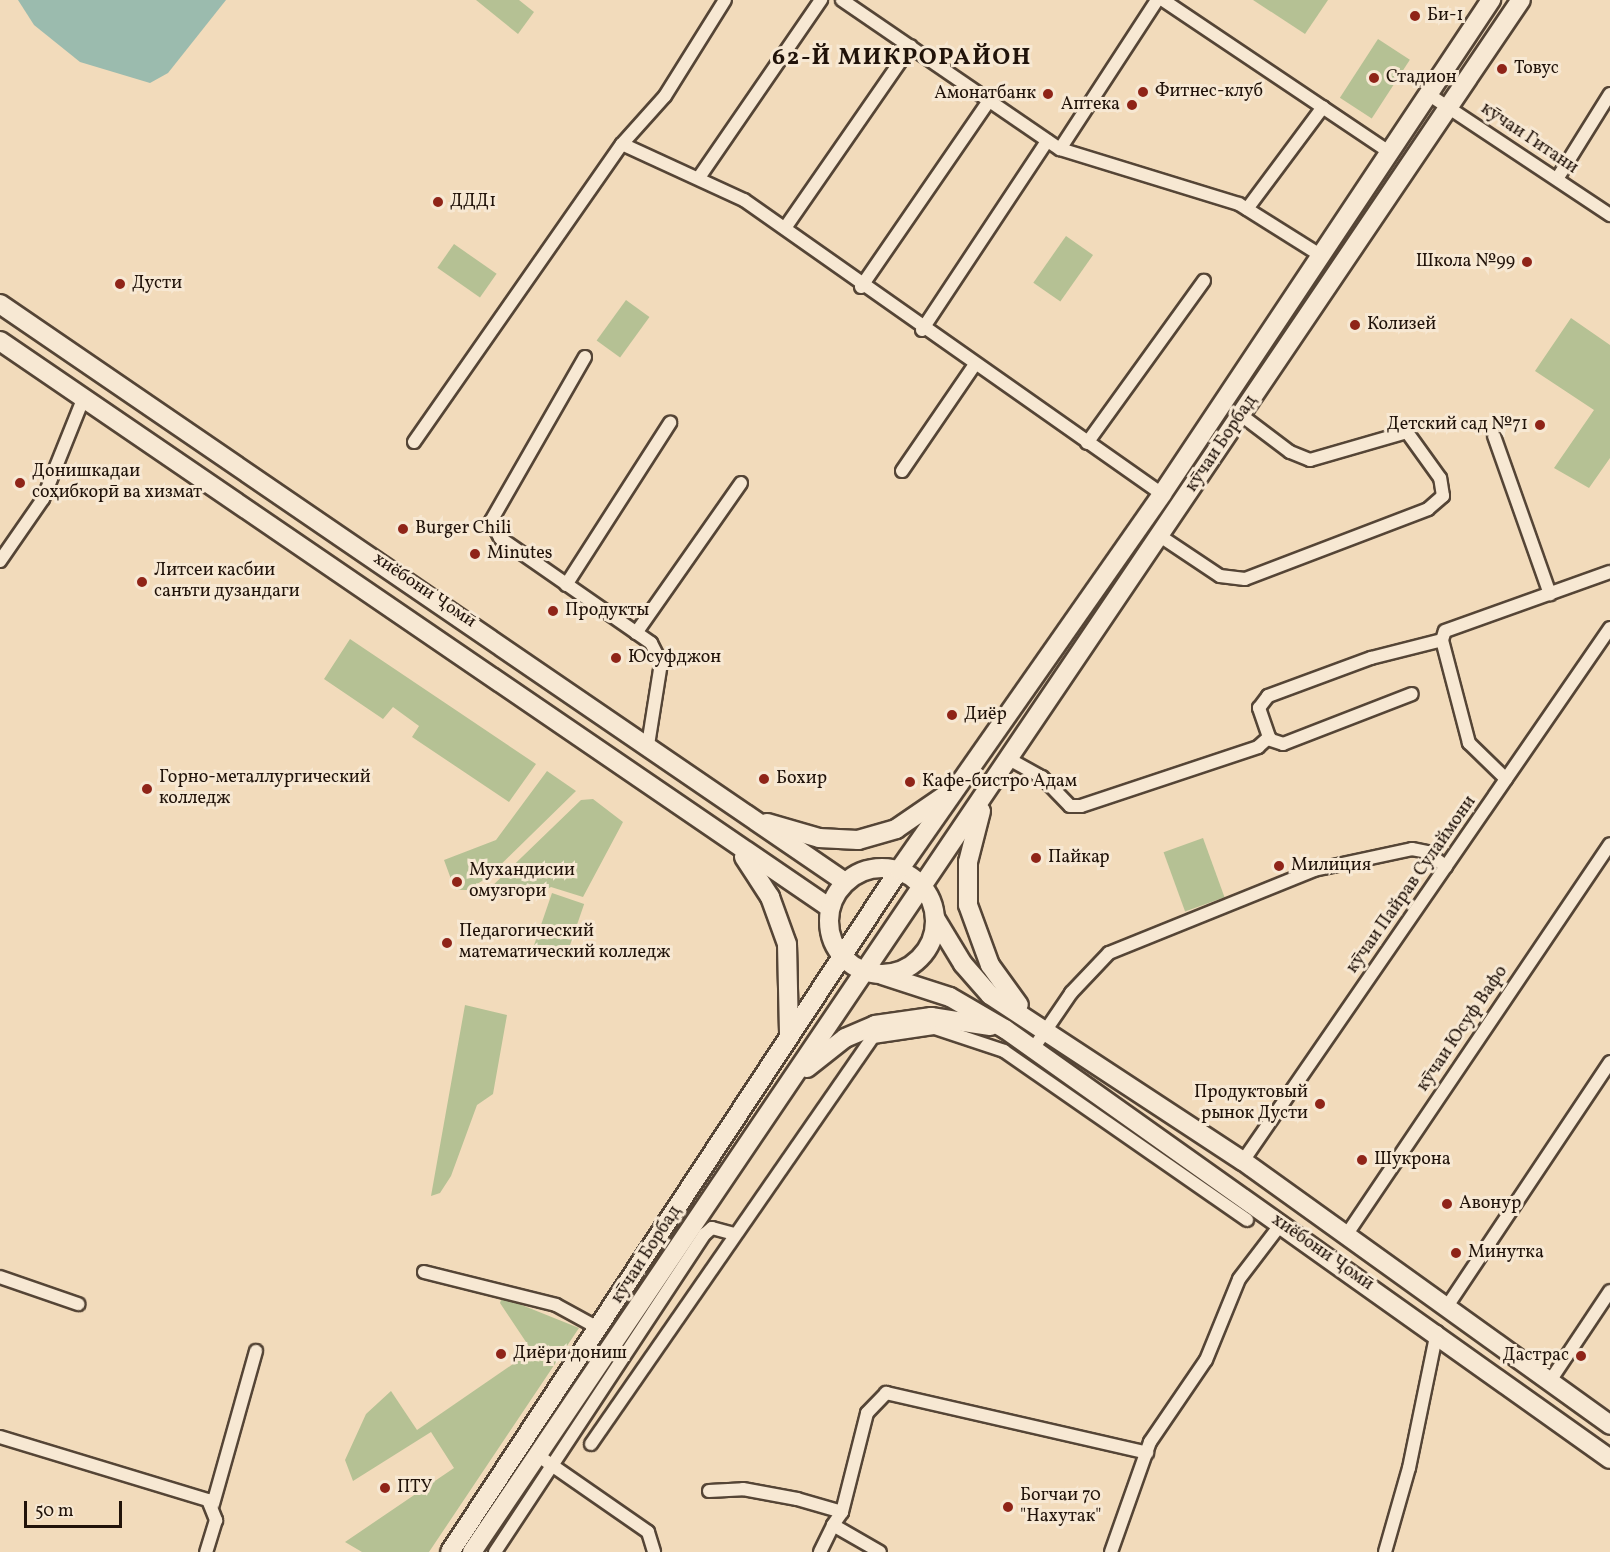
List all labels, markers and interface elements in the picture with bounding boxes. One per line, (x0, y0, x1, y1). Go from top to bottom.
place label: Би-1 (1427, 5, 1464, 27)
marker: Би-1 (1408, 9, 1422, 23)
district label: 62-Й МИКРОРАЙОН (772, 45, 1032, 73)
place label: Товус (1514, 58, 1559, 80)
marker: Товус (1495, 62, 1509, 76)
place label: Стадион (1386, 67, 1457, 89)
marker: Стадион (1367, 71, 1381, 85)
place label: Фитнес-клуб (1155, 81, 1263, 103)
place label: Амонатбанк (934, 83, 1036, 105)
marker: Фитнес-клуб (1136, 85, 1150, 99)
marker: Амонатбанк (1041, 87, 1055, 101)
place label: Аптека (1061, 94, 1120, 116)
marker: Аптека (1125, 98, 1139, 112)
street label: кӯчаи Гитани (1476, 99, 1582, 179)
place label: ДДД1 (450, 191, 496, 213)
marker: ДДД1 (431, 195, 445, 209)
place label: Школа №99 (1416, 251, 1515, 273)
marker: Школа №99 (1520, 255, 1534, 269)
place label: Дусти (132, 273, 182, 295)
marker: Дусти (113, 277, 127, 291)
place label: Колизей (1367, 314, 1436, 336)
marker: Колизей (1348, 318, 1362, 332)
street label: кӯчаи Борбад (1182, 391, 1262, 497)
place label: Детский сад №71 (1387, 414, 1528, 436)
marker: Детский сад №71 (1533, 418, 1547, 432)
place label: Донишкадаи соҳибкорӣ ва хизмат (32, 462, 202, 504)
marker: Донишкадаи соҳибкорӣ ва хизмат (13, 476, 27, 490)
place label: Burger Chili (415, 518, 511, 540)
marker: Burger Chili (396, 522, 410, 536)
place label: Minutes (487, 543, 552, 565)
marker: Minutes (468, 547, 482, 561)
street label: хиёбони Ҷомӣ (368, 549, 480, 633)
place label: Литсеи касбии санъти дузандаги (154, 561, 300, 604)
marker: Литсеи касбии санъти дузандаги (135, 575, 149, 589)
place label: Продукты (565, 600, 649, 622)
marker: Продукты (546, 604, 560, 618)
place label: Юсуфджон (628, 647, 721, 669)
marker: Юсуфджон (609, 651, 623, 665)
place label: Диëр (964, 704, 1007, 726)
marker: Диëр (945, 708, 959, 722)
place label: Горно-металлургический колледж (159, 768, 371, 810)
place label: Бохир (776, 768, 827, 790)
place label: Кафе-бистро Адам (922, 771, 1077, 793)
marker: Бохир (757, 772, 771, 786)
marker: Кафе-бистро Адам (903, 775, 917, 789)
marker: Горно-металлургический колледж (140, 782, 154, 796)
street label: кӯчаи Пайрав Сулаймони (1342, 792, 1482, 978)
place label: Пайкар (1048, 847, 1110, 869)
marker: Пайкар (1029, 851, 1043, 865)
place label: Милиция (1291, 855, 1371, 877)
marker: Милиция (1272, 859, 1286, 873)
place label: Мухандисии омузгори (469, 861, 575, 904)
marker: Мухандисии омузгори (450, 875, 464, 889)
place label: Педагогический математический колледж (459, 922, 670, 964)
marker: Педагогический математический колледж (440, 936, 454, 950)
street label: кӯчаи Юсуф Вафо (1413, 962, 1513, 1096)
place label: Продуктовый рынок Дусти (1194, 1083, 1308, 1126)
marker: Продуктовый рынок Дусти (1313, 1097, 1327, 1111)
place label: Шукрона (1374, 1149, 1451, 1171)
marker: Шукрона (1355, 1153, 1369, 1167)
place label: Авонур (1459, 1193, 1521, 1215)
marker: Авонур (1440, 1197, 1454, 1211)
street label: кӯчаи Борбад (607, 1202, 687, 1308)
street label: хиёбони Ҷомӣ (1267, 1210, 1377, 1296)
place label: Минутка (1468, 1242, 1544, 1264)
marker: Минутка (1449, 1246, 1463, 1260)
place label: Диёри дониш (513, 1343, 627, 1365)
place label: Дастрас (1503, 1345, 1569, 1367)
marker: Диёри дониш (494, 1347, 508, 1361)
marker: Дастрас (1574, 1349, 1588, 1363)
place label: ПТУ (397, 1477, 432, 1499)
marker: ПТУ (378, 1481, 392, 1495)
place label: Богчаи 70 "Нахутак" (1020, 1486, 1101, 1528)
scale bar (27, 1489, 124, 1527)
text: 50 m (35, 1499, 74, 1524)
marker: Богчаи 70 "Нахутак" (1001, 1500, 1015, 1514)

